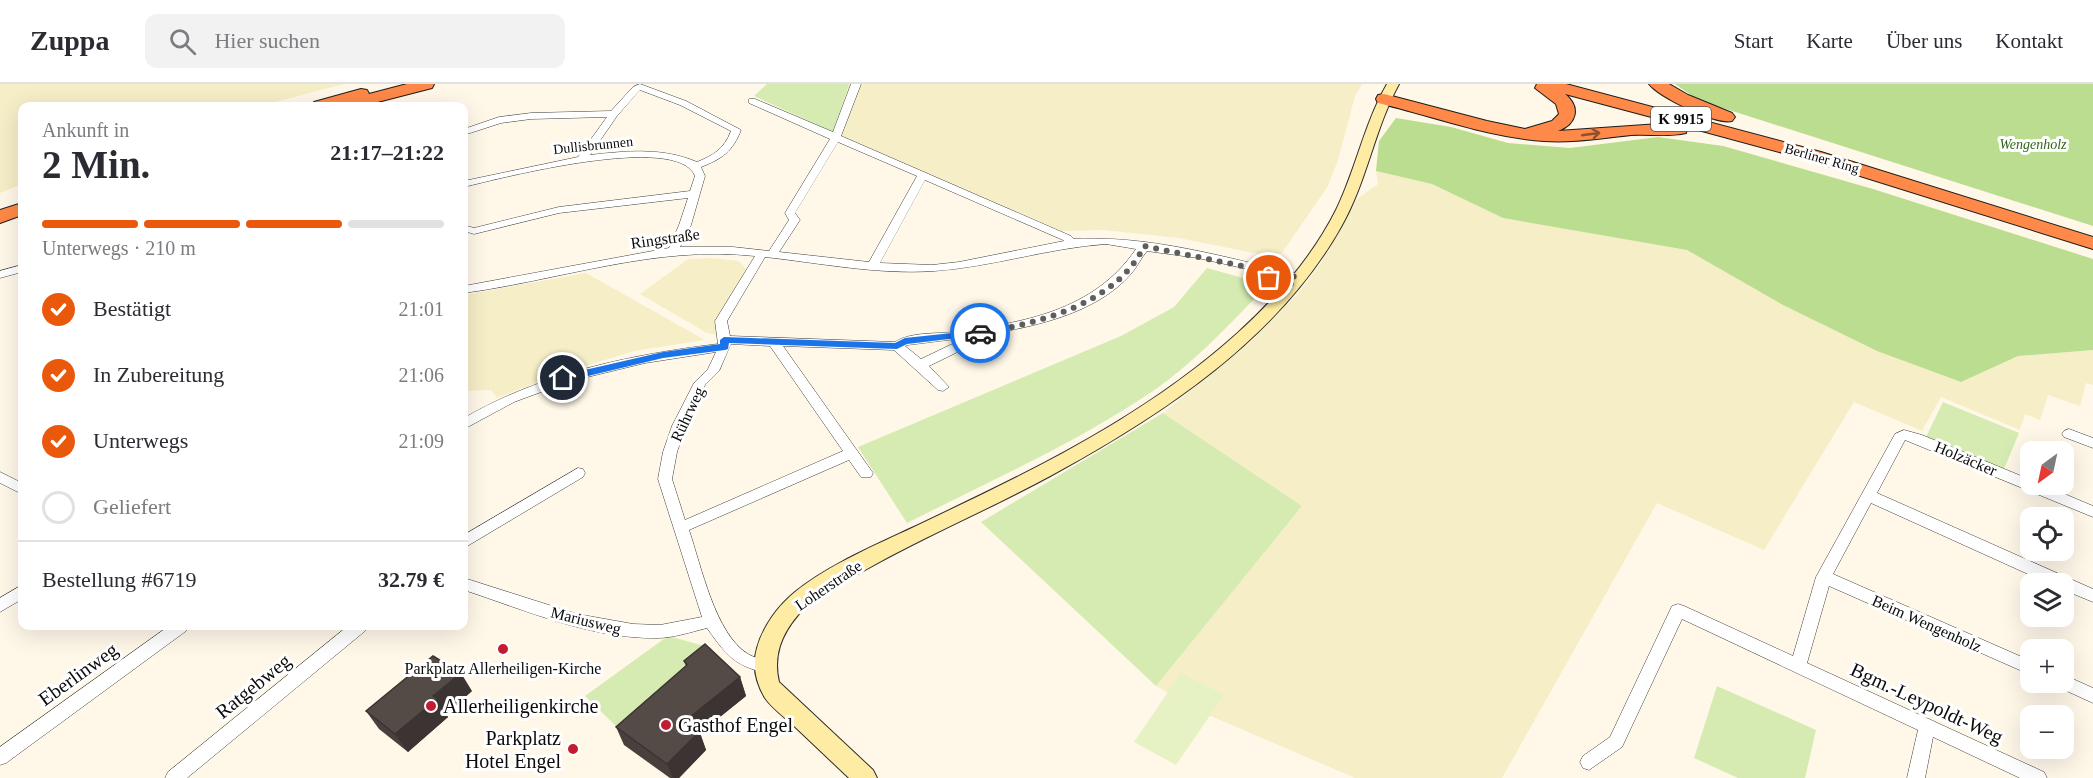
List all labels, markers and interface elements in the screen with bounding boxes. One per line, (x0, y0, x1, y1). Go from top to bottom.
search box (145, 14, 565, 68)
text: Zuppa (30, 25, 109, 56)
icon: search (166, 25, 199, 58)
text: Hier suchen (214, 28, 320, 53)
text: Start (1734, 29, 1773, 53)
text: Karte (1806, 29, 1853, 53)
text: Über uns (1886, 29, 1962, 53)
text: Kontakt (1995, 29, 2063, 53)
road number: K 9915 (1651, 107, 1711, 131)
text: Ankunft in (42, 119, 129, 141)
one-way arrow (1581, 129, 1600, 140)
street label: Dullisbrunnen (552, 134, 634, 157)
park label: Wengenholz (1999, 137, 2067, 152)
text: 21:17–21:22 (330, 140, 444, 165)
street label: Berliner Ring (1783, 141, 1861, 176)
text: 2 Min. (42, 143, 150, 186)
street label: Ringstraße (630, 225, 701, 253)
text: Unterwegs · 210 m (42, 237, 196, 259)
pin (1243, 252, 1294, 303)
icon: bag (1252, 261, 1285, 294)
icon: check (42, 293, 75, 326)
text: Bestätigt (93, 296, 171, 321)
text: 21:01 (398, 298, 444, 320)
courier (950, 303, 1010, 363)
icon: car (964, 317, 997, 350)
pin (537, 352, 588, 403)
icon: check (42, 359, 75, 392)
icon: home (546, 361, 579, 394)
text: In Zubereitung (93, 362, 224, 387)
text: 21:06 (398, 364, 444, 386)
street label: Rührweg (667, 384, 708, 445)
icon: check (42, 425, 75, 458)
text: Unterwegs (93, 428, 188, 453)
text: 21:09 (398, 430, 444, 452)
street label: Holzäcker (1932, 438, 2000, 479)
north arrow (2020, 441, 2074, 495)
map controls (2020, 441, 2074, 759)
text: Geliefert (93, 494, 171, 519)
button: locate (2020, 507, 2074, 561)
street label: Loherstraße (792, 557, 865, 614)
text: Bestellung #6719 (42, 567, 197, 592)
text: 32.79 € (378, 567, 444, 592)
button: layers (2020, 573, 2074, 627)
street label: Beim Wengenholz (1869, 592, 1984, 656)
street label: Mariusweg (549, 604, 623, 638)
street label: Eberlinweg (34, 638, 122, 711)
button: + (2020, 639, 2074, 693)
marker: Parkplatz Allerheiligen-Kirche (496, 642, 510, 656)
street label: Ratgebweg (211, 649, 296, 724)
street label: Bgm.-Leypoldt-Weg (1847, 658, 2007, 749)
place label: Parkplatz Allerheiligen-Kirche (405, 660, 601, 678)
place label: Allerheiligenkirche (443, 695, 599, 718)
marker: Allerheiligenkirche (424, 699, 438, 713)
button: − (2020, 705, 2074, 759)
place label: Gasthof Engel (678, 714, 793, 737)
marker: Gasthof Engel (659, 718, 673, 732)
place label: Parkplatz Hotel Engel (465, 727, 561, 773)
marker: Parkplatz Hotel Engel (566, 742, 580, 756)

